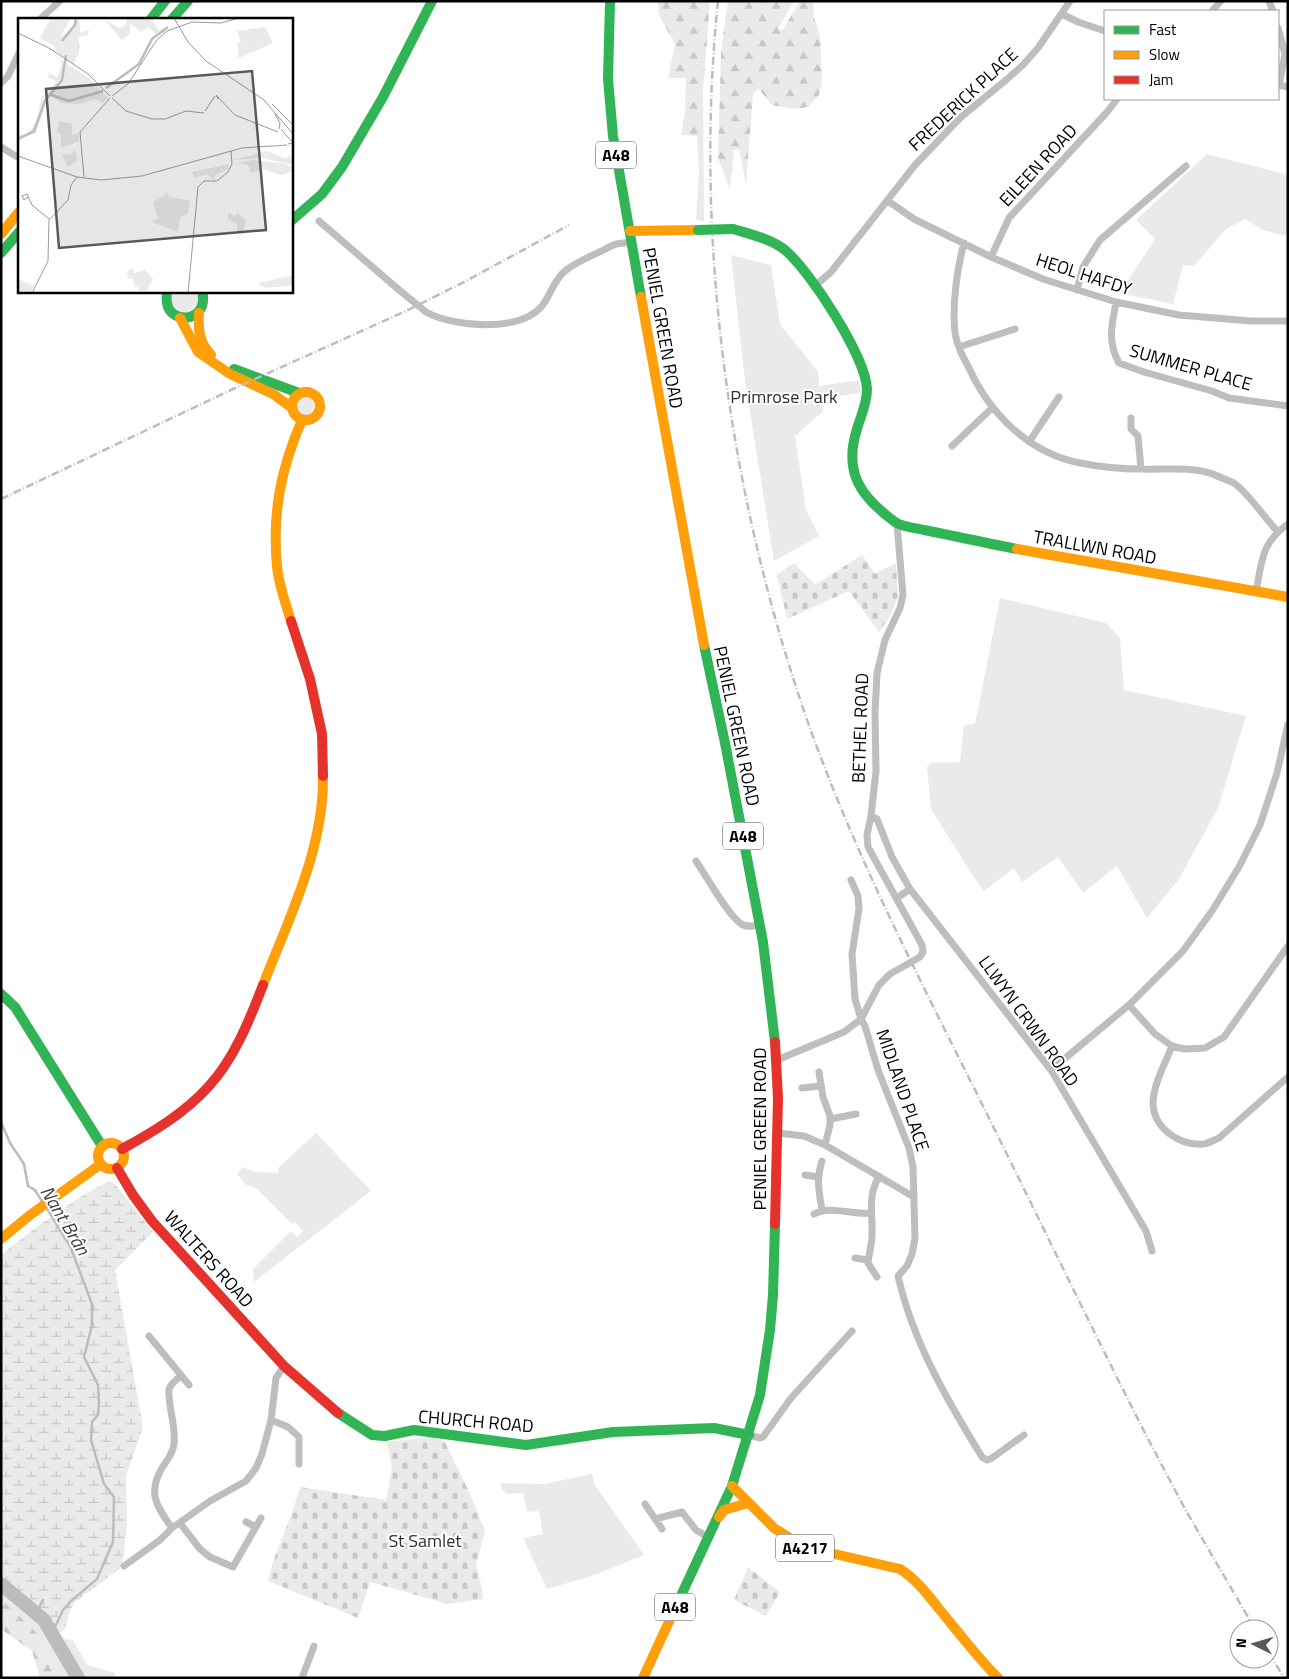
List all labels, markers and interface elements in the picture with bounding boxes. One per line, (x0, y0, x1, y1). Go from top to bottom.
legend (1104, 10, 1279, 100)
inset map (18, 18, 292, 292)
text: Fast (1149, 18, 1177, 41)
street label: FREDERICK PLACE (902, 41, 1024, 157)
text: Slow (1149, 43, 1180, 66)
text: Jam (1149, 68, 1173, 91)
street label: EILEEN ROAD (993, 118, 1083, 212)
road number: A48 (596, 142, 636, 168)
street label: PENIEL GREEN ROAD (636, 245, 690, 411)
street label: HEOL HAFDY (1032, 246, 1136, 302)
street label: SUMMER PLACE (1127, 337, 1255, 397)
park label: Primrose Park (730, 383, 838, 410)
street label: TRALLWN ROAD (1031, 523, 1159, 571)
street label: PENIEL GREEN ROAD (707, 643, 767, 809)
street label: BETHEL ROAD (845, 672, 875, 784)
road number: A48 (723, 822, 763, 849)
street label: LLWYN CRWN ROAD (972, 950, 1086, 1092)
street label: MIDLAND PLACE (869, 1025, 937, 1155)
street label: PENIEL GREEN ROAD (746, 1047, 773, 1211)
water label: Nant Brân (34, 1180, 98, 1261)
street label: WALTERS ROAD (158, 1204, 260, 1314)
street label: CHURCH ROAD (417, 1403, 535, 1439)
park label: St Samlet (388, 1527, 462, 1554)
road number: A4217 (776, 1535, 834, 1562)
road number: A48 (655, 1594, 695, 1620)
north arrow (1229, 1619, 1279, 1669)
text: N (1230, 1637, 1251, 1649)

